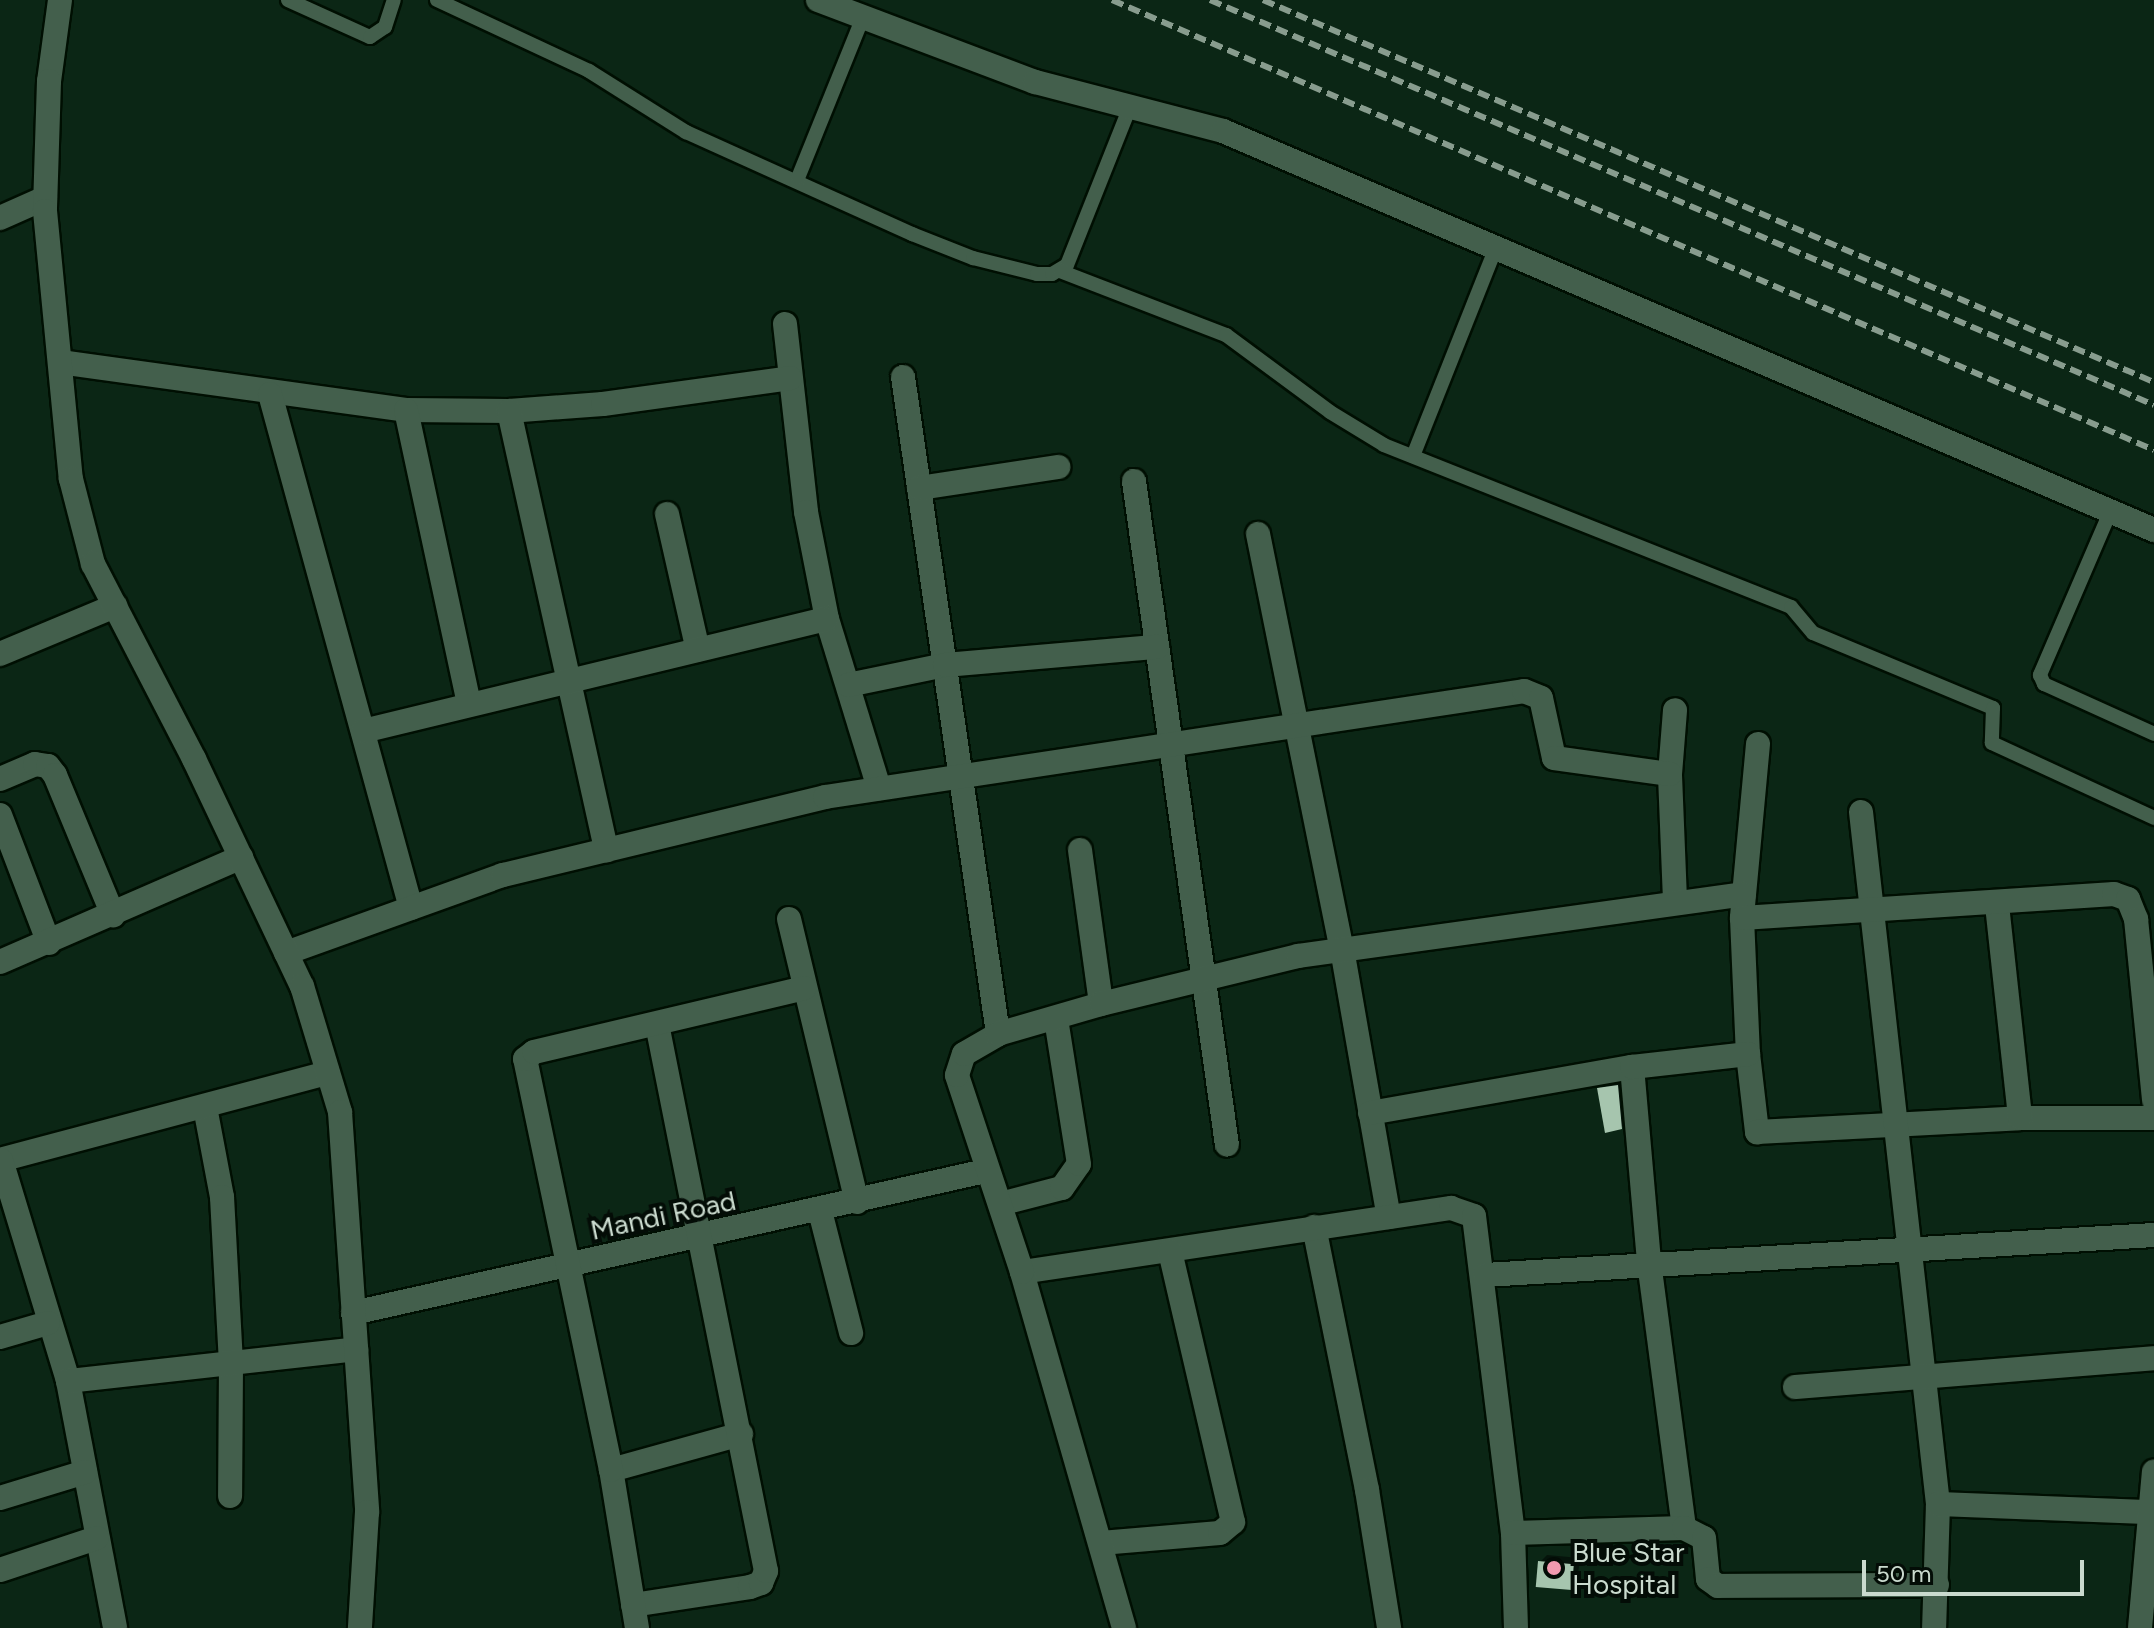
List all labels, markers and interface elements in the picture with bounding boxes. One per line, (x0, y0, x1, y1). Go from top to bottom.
street label: Mandi Road (587, 1183, 739, 1247)
place label: Blue Star Hospital (1572, 1535, 1685, 1601)
scale bar (1866, 1544, 2088, 1594)
marker: Blue Star Hospital (1543, 1557, 1565, 1579)
text: 50 m (1876, 1559, 1932, 1588)

